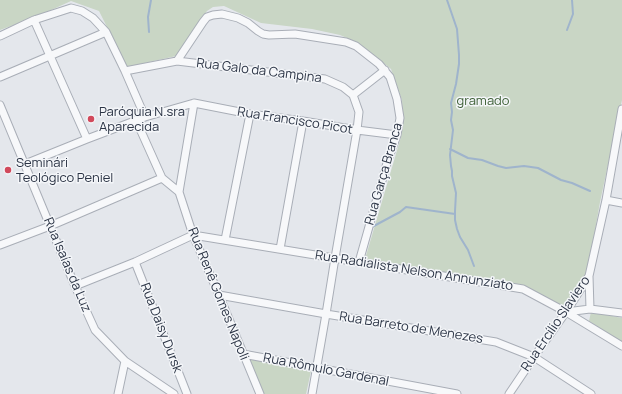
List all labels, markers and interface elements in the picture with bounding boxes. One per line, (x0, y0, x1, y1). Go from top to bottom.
street label: Rua Galo da Campina (195, 56, 323, 86)
park label: gramado (457, 93, 509, 109)
place label: Paróquia N.sra Aparecida (99, 104, 185, 135)
street label: Rua Francisco Picot (236, 104, 354, 138)
marker: Paróquia N.sra Aparecida (86, 114, 96, 124)
street label: Rua Garça Branca (362, 121, 406, 227)
place label: Seminári Teológico Peniel (16, 155, 113, 186)
marker: Seminári Teológico Peniel (3, 165, 13, 175)
street label: Rua Isaías da Luz (40, 215, 94, 315)
street label: Rua Renê Gomes Napoli (184, 225, 252, 363)
street label: Rua Radialista Nelson Annunziato (314, 248, 514, 294)
street label: Rua Ercílio Slaviero (518, 273, 594, 375)
street label: Rua Daisy Dursk (137, 281, 185, 375)
street label: Rua Barreto de Menezes (338, 309, 484, 347)
street label: Rua Rômulo Gardenal (262, 350, 390, 390)

